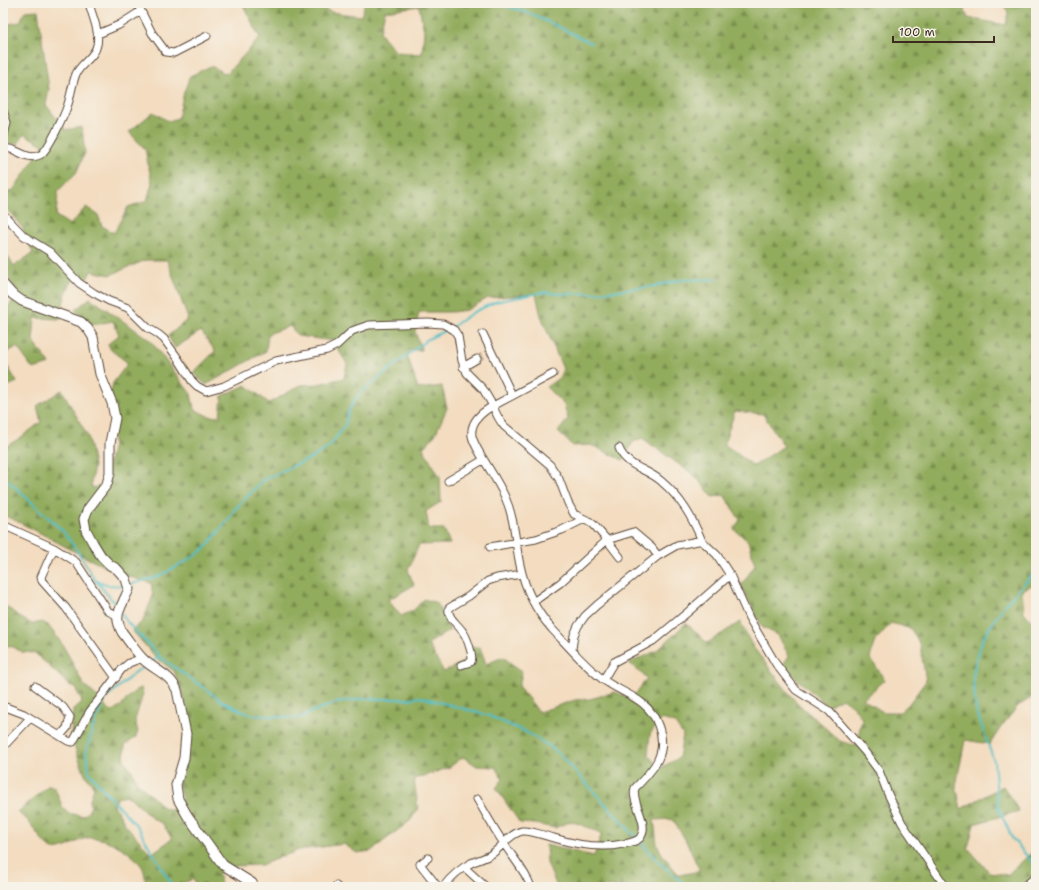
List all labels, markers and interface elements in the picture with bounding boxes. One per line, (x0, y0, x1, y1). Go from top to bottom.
scale bar (893, 18, 994, 44)
text: 100 m (899, 24, 935, 40)

